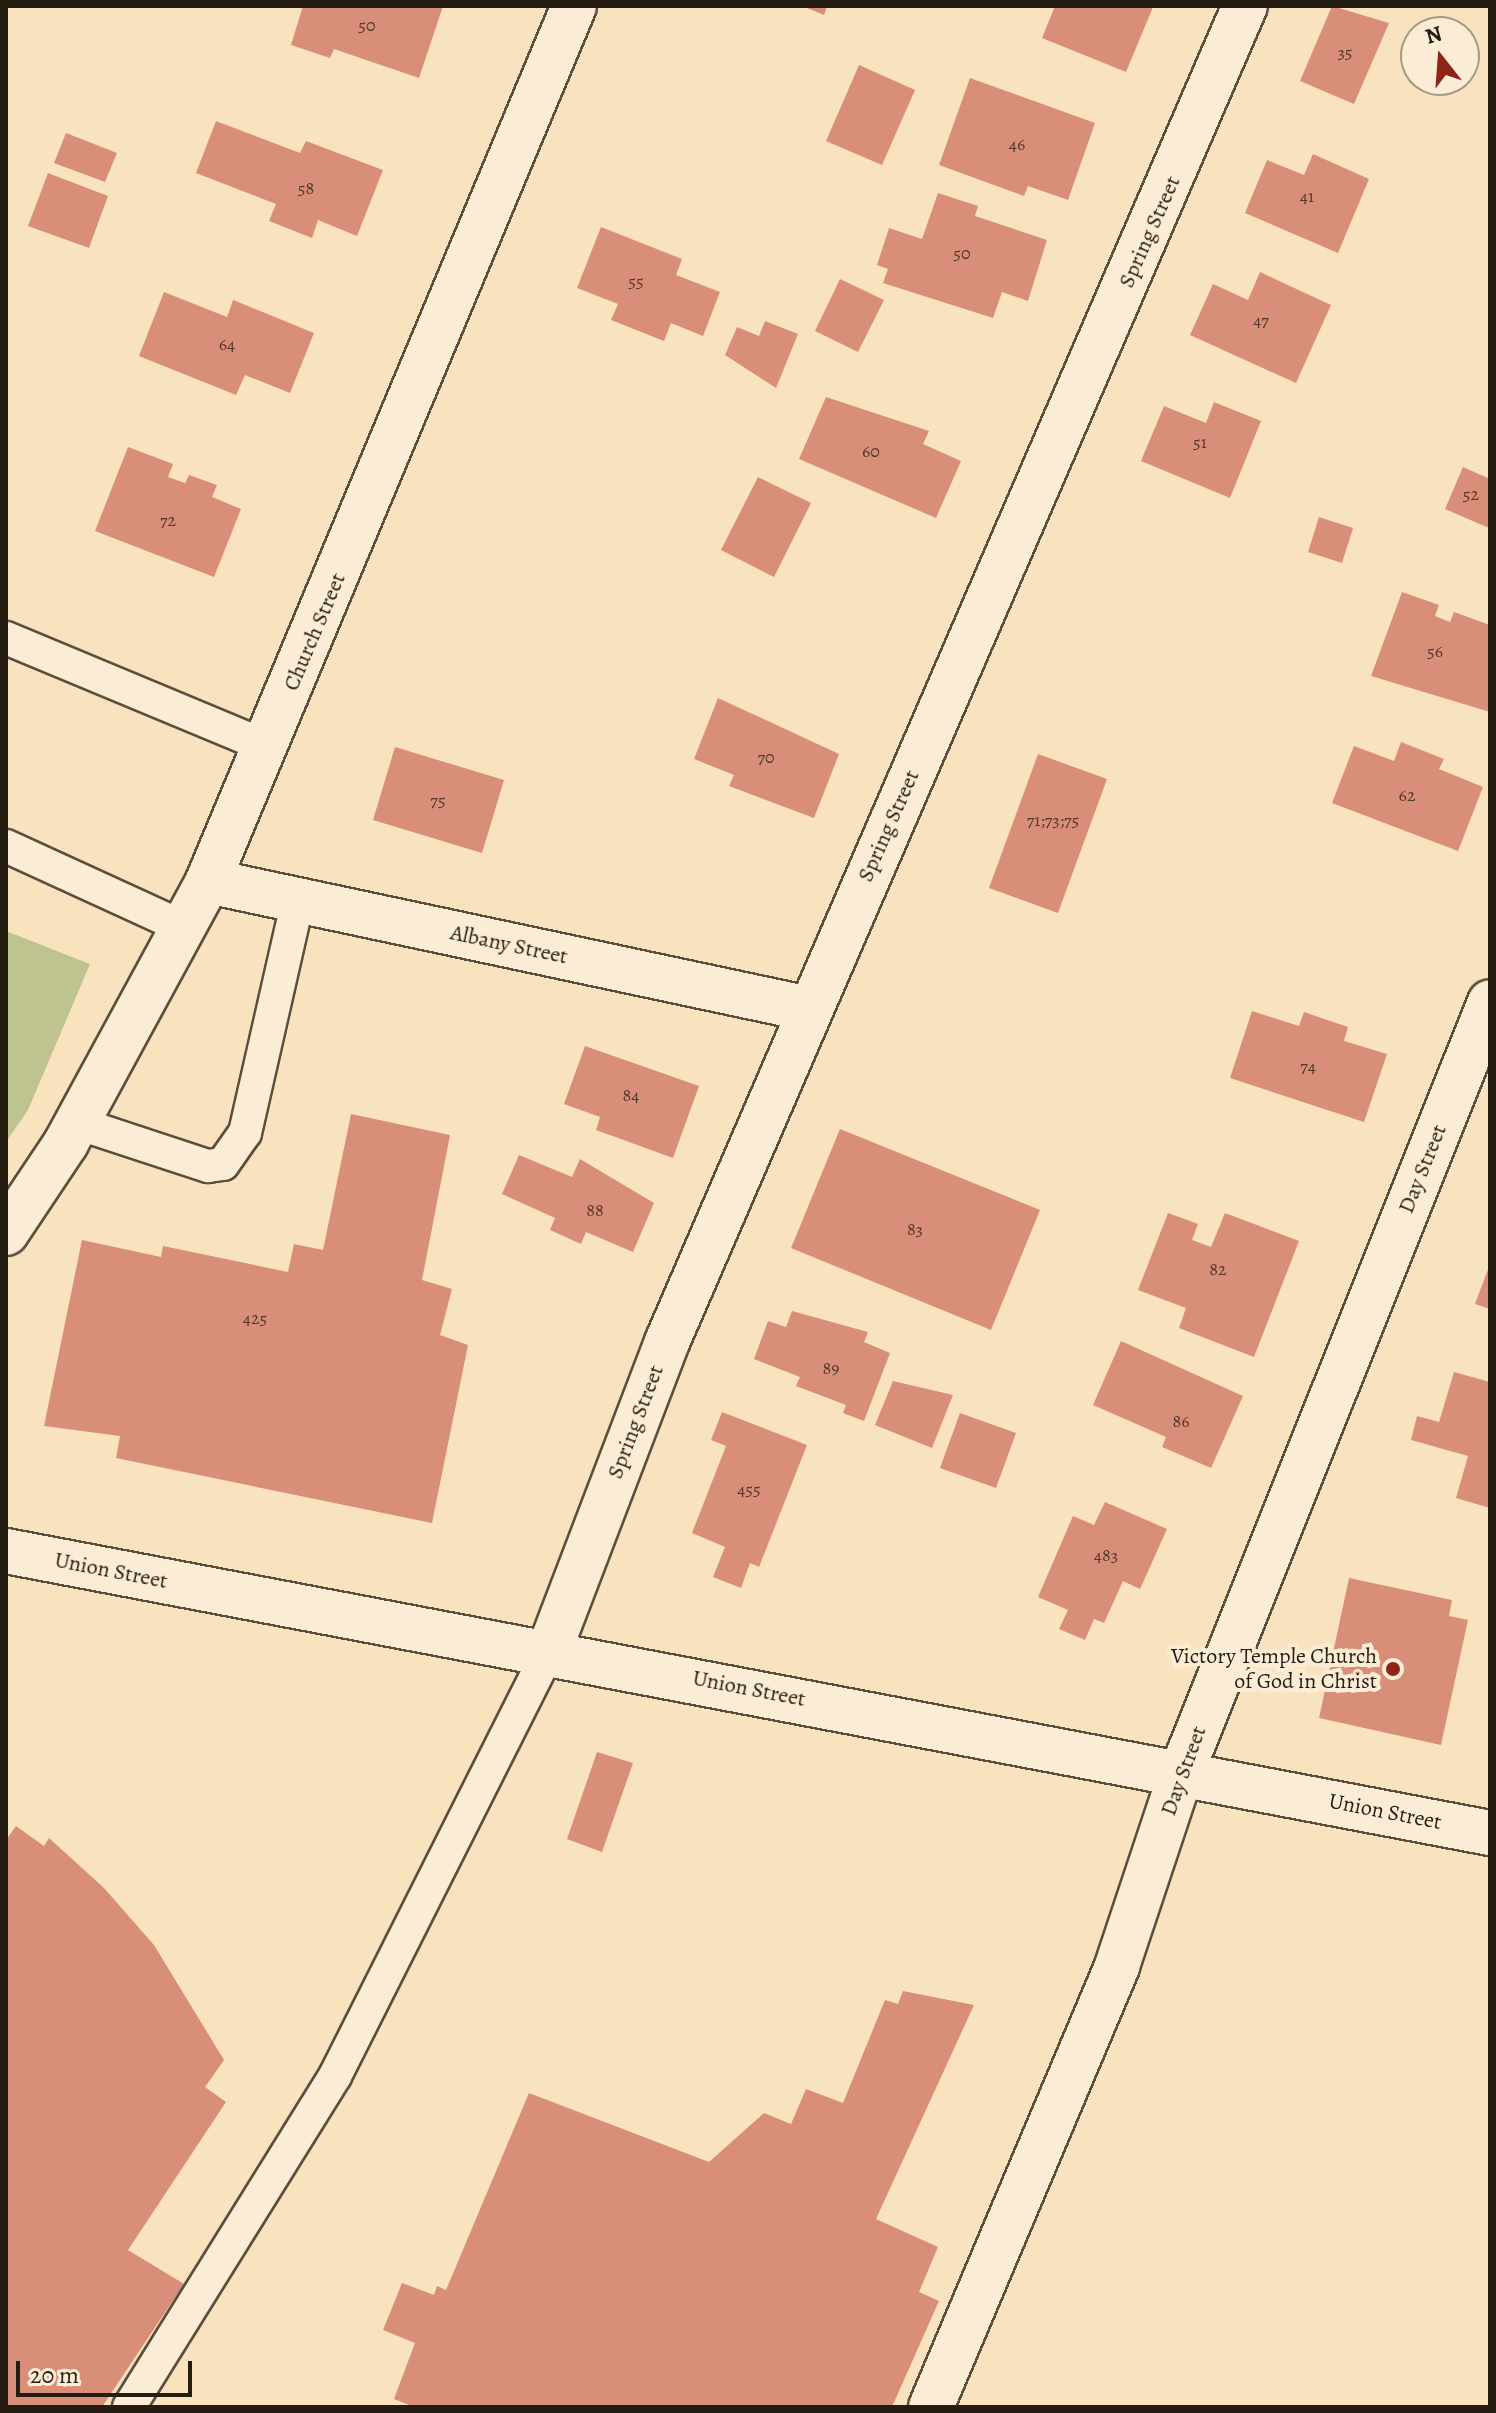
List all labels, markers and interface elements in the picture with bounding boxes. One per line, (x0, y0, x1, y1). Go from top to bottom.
house number: 50 (358, 14, 376, 36)
north arrow (1400, 16, 1480, 96)
text: N (1422, 18, 1446, 52)
house number: 35 (1337, 41, 1353, 63)
house number: 46 (1009, 133, 1025, 155)
street label: Spring Street (1114, 172, 1186, 292)
house number: 58 (298, 177, 314, 199)
house number: 41 (1300, 185, 1314, 207)
house number: 50 (953, 242, 971, 264)
house number: 55 (628, 270, 644, 292)
house number: 47 (1253, 309, 1269, 331)
house number: 64 (219, 333, 235, 355)
house number: 51 (1193, 431, 1207, 453)
house number: 60 (862, 440, 880, 462)
house number: 52 (1463, 483, 1479, 505)
house number: 72 (160, 509, 176, 531)
street label: Church Street (278, 569, 352, 695)
house number: 56 (1427, 640, 1443, 662)
house number: 70 (757, 746, 775, 768)
street label: Spring Street (853, 766, 925, 886)
house number: 62 (1399, 784, 1415, 806)
house number: 75 (430, 789, 446, 811)
house number: 71;73;75 (1027, 809, 1079, 831)
street label: Albany Street (448, 920, 570, 970)
house number: 74 (1300, 1055, 1316, 1077)
house number: 84 (623, 1084, 639, 1106)
street label: Day Street (1393, 1121, 1453, 1217)
house number: 88 (586, 1199, 604, 1221)
house number: 83 (907, 1218, 923, 1240)
house number: 82 (1209, 1258, 1227, 1280)
house number: 425 (243, 1307, 267, 1329)
house number: 89 (823, 1357, 839, 1379)
street label: Spring Street (602, 1362, 670, 1482)
house number: 86 (1172, 1410, 1190, 1432)
house number: 455 (737, 1478, 761, 1500)
house number: 483 (1094, 1544, 1118, 1566)
street label: Union Street (52, 1547, 170, 1595)
place label: Victory Temple Church of God in Christ (1171, 1643, 1377, 1694)
marker: Victory Temple Church of God in Christ (1384, 1660, 1402, 1678)
street label: Union Street (690, 1665, 808, 1713)
street label: Day Street (1156, 1723, 1212, 1819)
street label: Union Street (1326, 1788, 1444, 1836)
scale bar (20, 2345, 196, 2395)
text: 20 m (30, 2359, 79, 2391)

